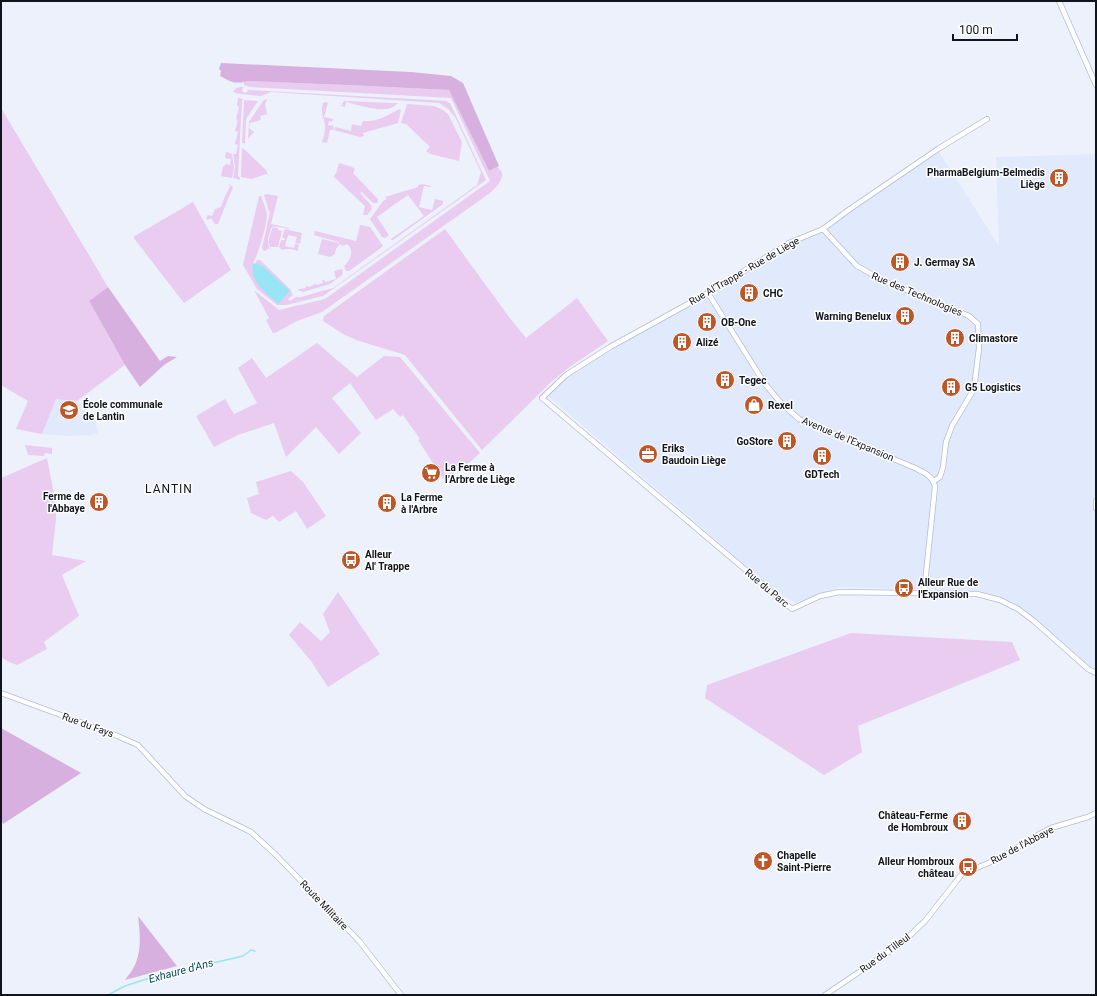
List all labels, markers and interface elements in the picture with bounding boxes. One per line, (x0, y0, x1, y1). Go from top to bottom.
scale bar (953, 16, 1017, 42)
text: 100 m (959, 23, 993, 37)
place label: PharmaBelgium-Belmedis Liège (927, 167, 1046, 190)
building icon: PharmaBelgium-Belmedis Liège (1048, 167, 1070, 189)
street label: Rue Al'Trappe - Rue de Liège (687, 235, 801, 307)
building icon: J. Germay SA (889, 251, 911, 273)
place label: J. Germay SA (914, 257, 975, 268)
street label: Rue des Technologies (870, 270, 964, 318)
building icon: CHC (738, 282, 760, 304)
place label: CHC (763, 288, 784, 299)
building icon: Warning Benelux (894, 305, 916, 327)
building icon: OB-One (696, 311, 718, 333)
place label: Warning Benelux (815, 311, 892, 322)
place label: OB-One (721, 317, 757, 328)
building icon: Climastore (944, 327, 966, 349)
building icon: Alizé (671, 331, 693, 353)
place label: Climastore (969, 333, 1018, 344)
place label: Alizé (696, 337, 719, 348)
building icon: Tegec (714, 369, 736, 391)
place label: Tegec (739, 375, 766, 386)
building icon: G5 Logistics (940, 376, 962, 398)
place label: G5 Logistics (965, 382, 1021, 393)
shop icon: Rexel (743, 394, 765, 416)
place label: École communale de Lantin (83, 398, 163, 422)
school or university icon: École communale de Lantin (58, 399, 80, 421)
place label: Rexel (768, 400, 793, 411)
street label: Avenue de l'Expansion (800, 415, 896, 463)
building icon: GoStore (776, 430, 798, 452)
place label: GoStore (737, 436, 774, 447)
office icon: Eriks Baudoin Liège (637, 443, 659, 465)
place label: Eriks Baudoin Liège (662, 443, 727, 466)
building icon: GDTech (811, 445, 833, 467)
supermarket icon: La Ferme à l’Arbre de Liège (420, 462, 442, 484)
place label: La Ferme à l’Arbre de Liège (445, 462, 516, 485)
place label: GDTech (805, 469, 840, 480)
district label: LANTIN (145, 482, 193, 496)
place label: Ferme de l'Abbaye (43, 491, 86, 514)
building icon: Ferme de l'Abbaye (88, 491, 110, 513)
building icon: La Ferme à l'Arbre (376, 492, 398, 514)
place label: La Ferme à l'Arbre (401, 492, 443, 515)
bus stop icon: Alleur Al' Trappe (340, 549, 362, 571)
place label: Alleur Al' Trappe (365, 549, 410, 572)
street label: Rue du Parc (743, 567, 791, 609)
bus stop icon: Alleur Rue de l'Expansion (893, 577, 915, 599)
place label: Alleur Rue de l'Expansion (918, 577, 979, 600)
street label: Rue du Fays (61, 711, 115, 739)
place label: Château-Ferme de Hombroux (878, 810, 949, 833)
building icon: Château-Ferme de Hombroux (951, 810, 973, 832)
street label: Rue de l'Abbaye (989, 824, 1055, 866)
church icon: Chapelle Saint-Pierre (752, 850, 774, 872)
place label: Chapelle Saint-Pierre (777, 850, 832, 873)
place label: Alleur Hombroux château (878, 856, 955, 879)
bus stop icon: Alleur Hombroux château (957, 856, 979, 878)
street label: Route Militaire (298, 878, 350, 932)
street label: Rue du Tilleul (858, 931, 912, 975)
water label: Exhaure d'Ans (147, 956, 215, 986)

